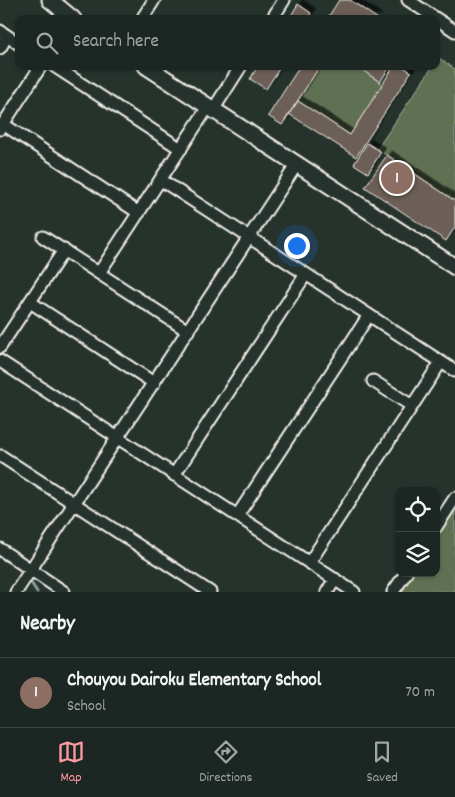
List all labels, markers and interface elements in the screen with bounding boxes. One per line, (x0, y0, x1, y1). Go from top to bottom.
search box (15, 15, 440, 70)
icon: search (33, 29, 61, 57)
text: Search here (73, 29, 159, 56)
pin: 1 (381, 159, 413, 197)
your location (284, 233, 310, 259)
map controls (395, 487, 440, 577)
button: locate (395, 487, 440, 532)
button: layers (395, 532, 440, 577)
text: Nearby (20, 610, 75, 640)
text: Chouyou Dairoku Elementary School (67, 668, 321, 695)
text: 1 (34, 681, 38, 704)
text: 70 m (405, 681, 435, 704)
text: School (67, 695, 106, 718)
tab: Map (57, 738, 85, 788)
tab: Directions (199, 738, 252, 788)
tab: Saved (367, 738, 398, 788)

